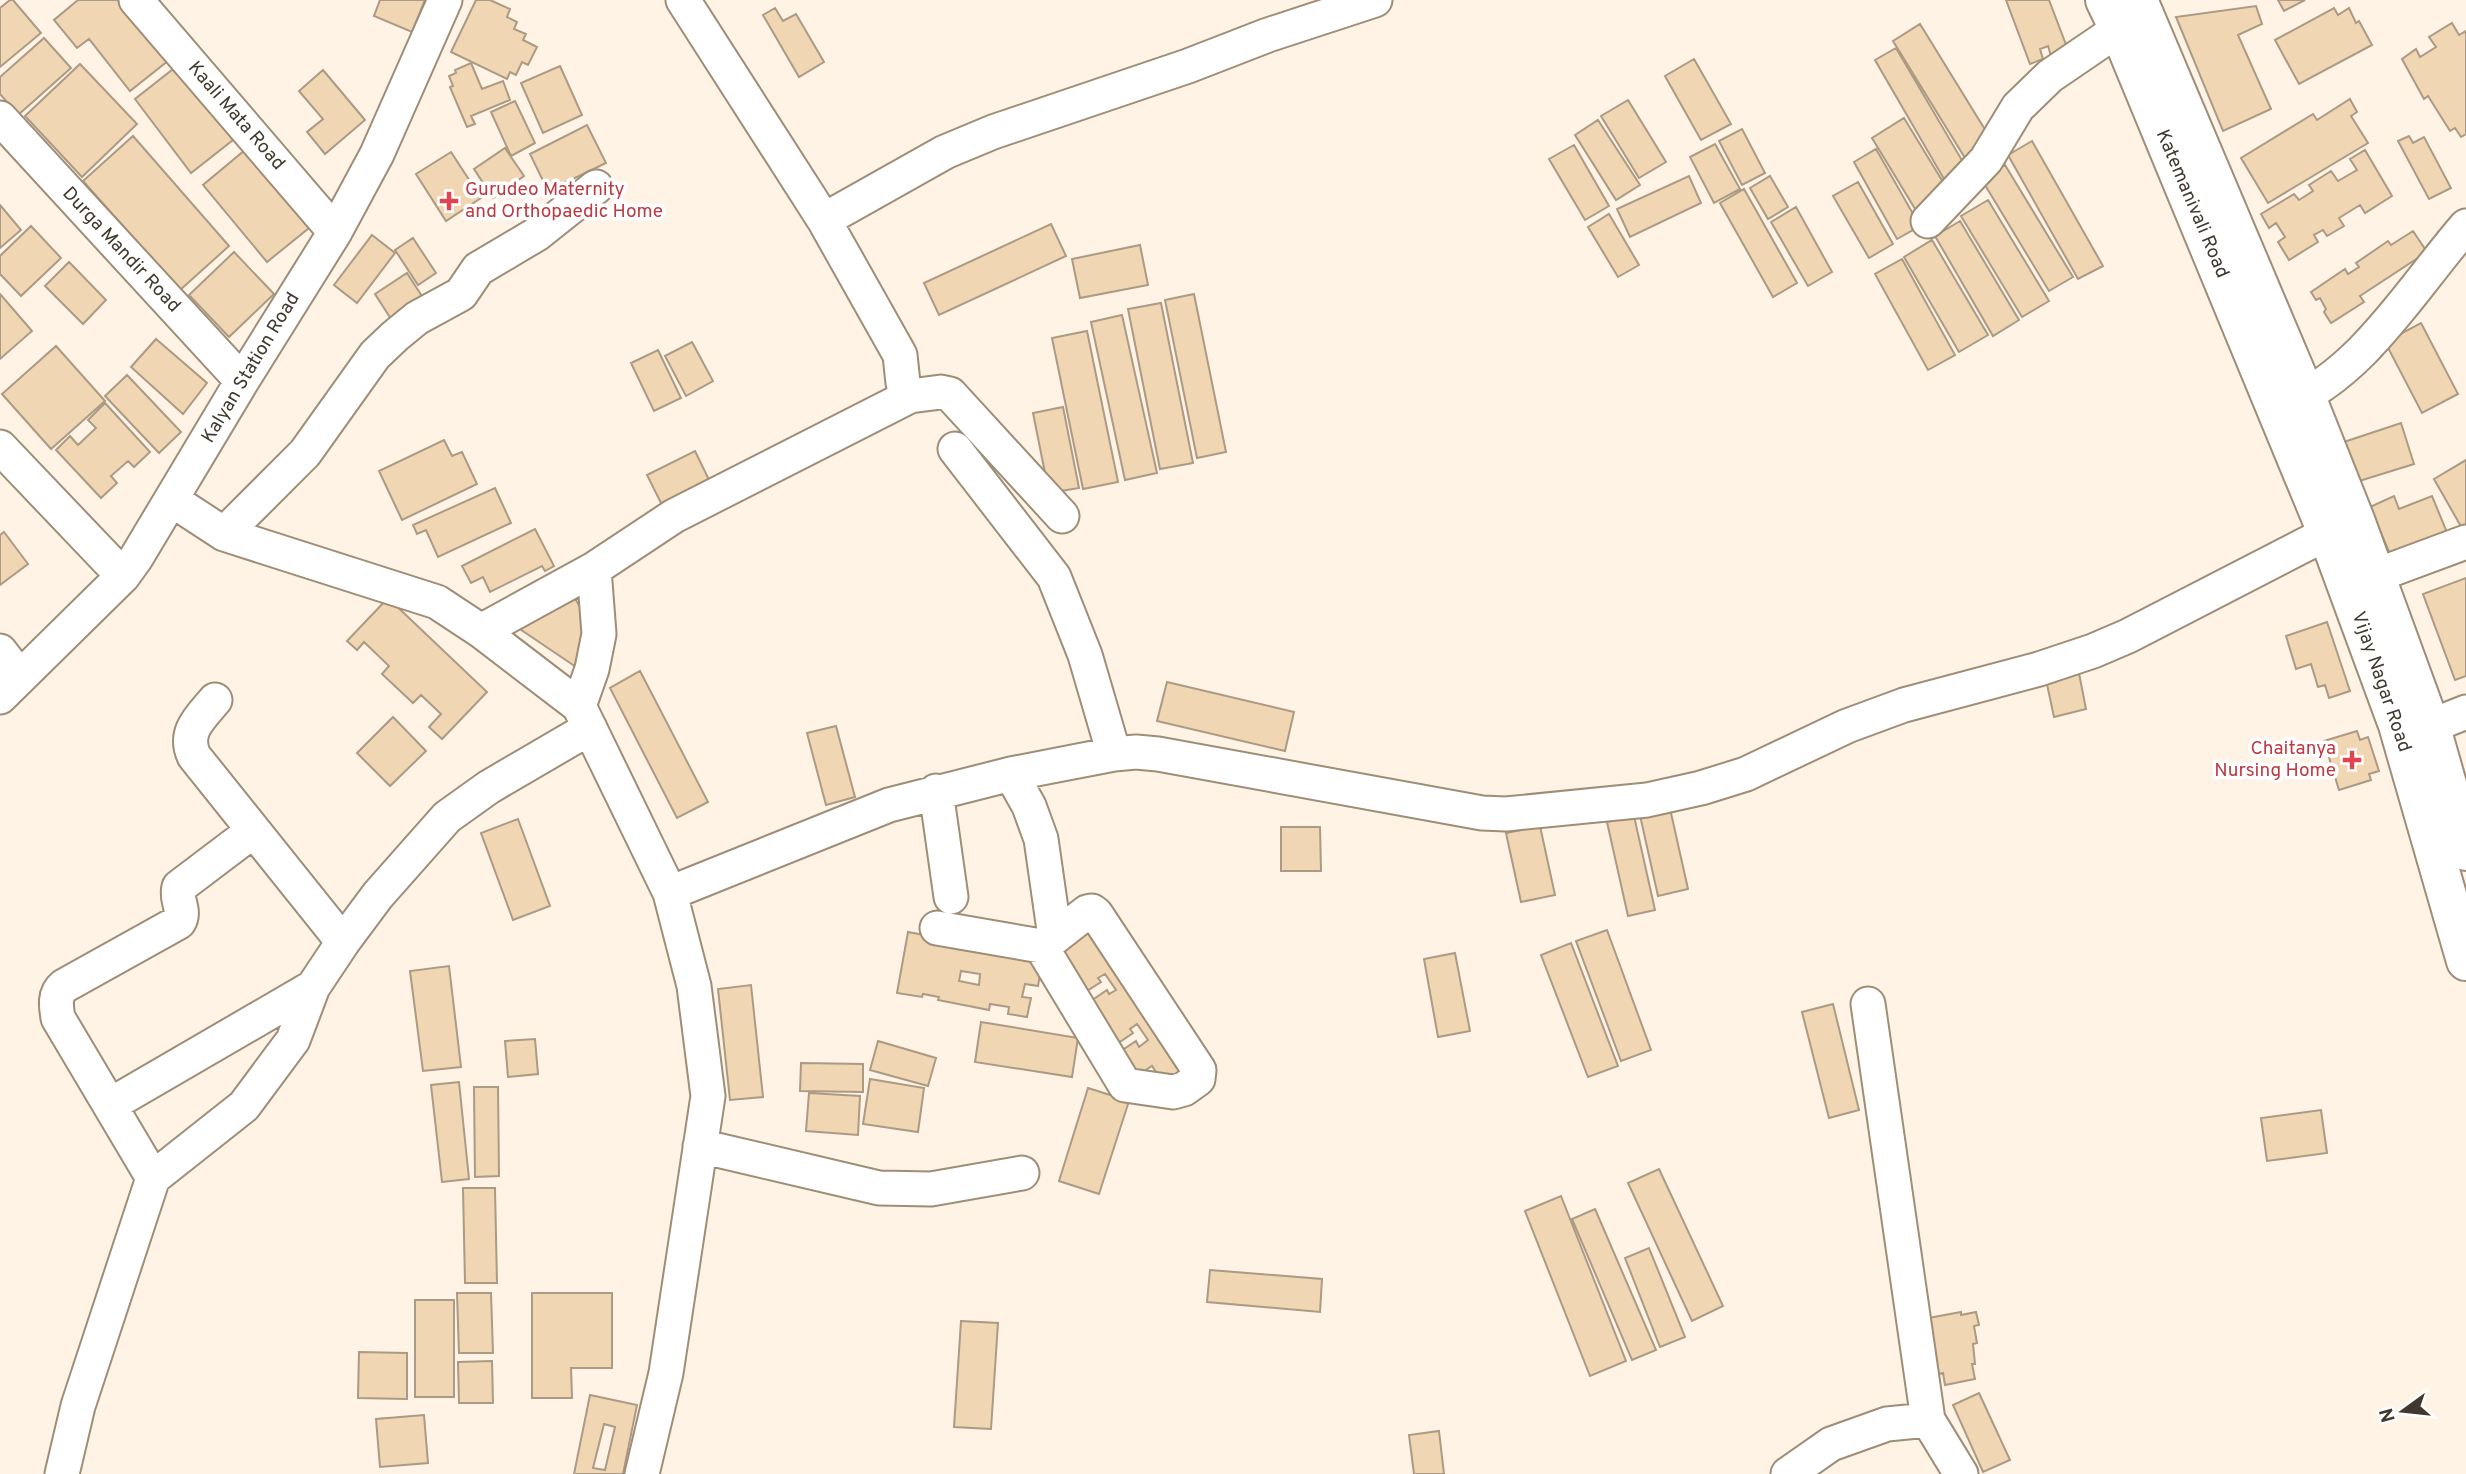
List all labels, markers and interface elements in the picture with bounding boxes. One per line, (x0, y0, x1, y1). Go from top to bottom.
street label: Kaali Mata Road (182, 57, 290, 175)
street label: Katemanivali Road (2150, 126, 2234, 282)
place label: Gurudeo Maternity and Orthopaedic Home (465, 178, 663, 224)
street label: Durga Mandir Road (57, 182, 185, 318)
marker: Gurudeo Maternity and Orthopaedic Home (439, 191, 459, 211)
street label: Kalyan Station Road (197, 288, 305, 448)
street label: Vijay Nagar Road (2346, 609, 2416, 755)
place label: Chaitanya Nursing Home (2214, 737, 2336, 783)
marker: Chaitanya Nursing Home (2342, 750, 2362, 770)
north arrow (2368, 1376, 2438, 1446)
text: N (2375, 1405, 2402, 1425)

